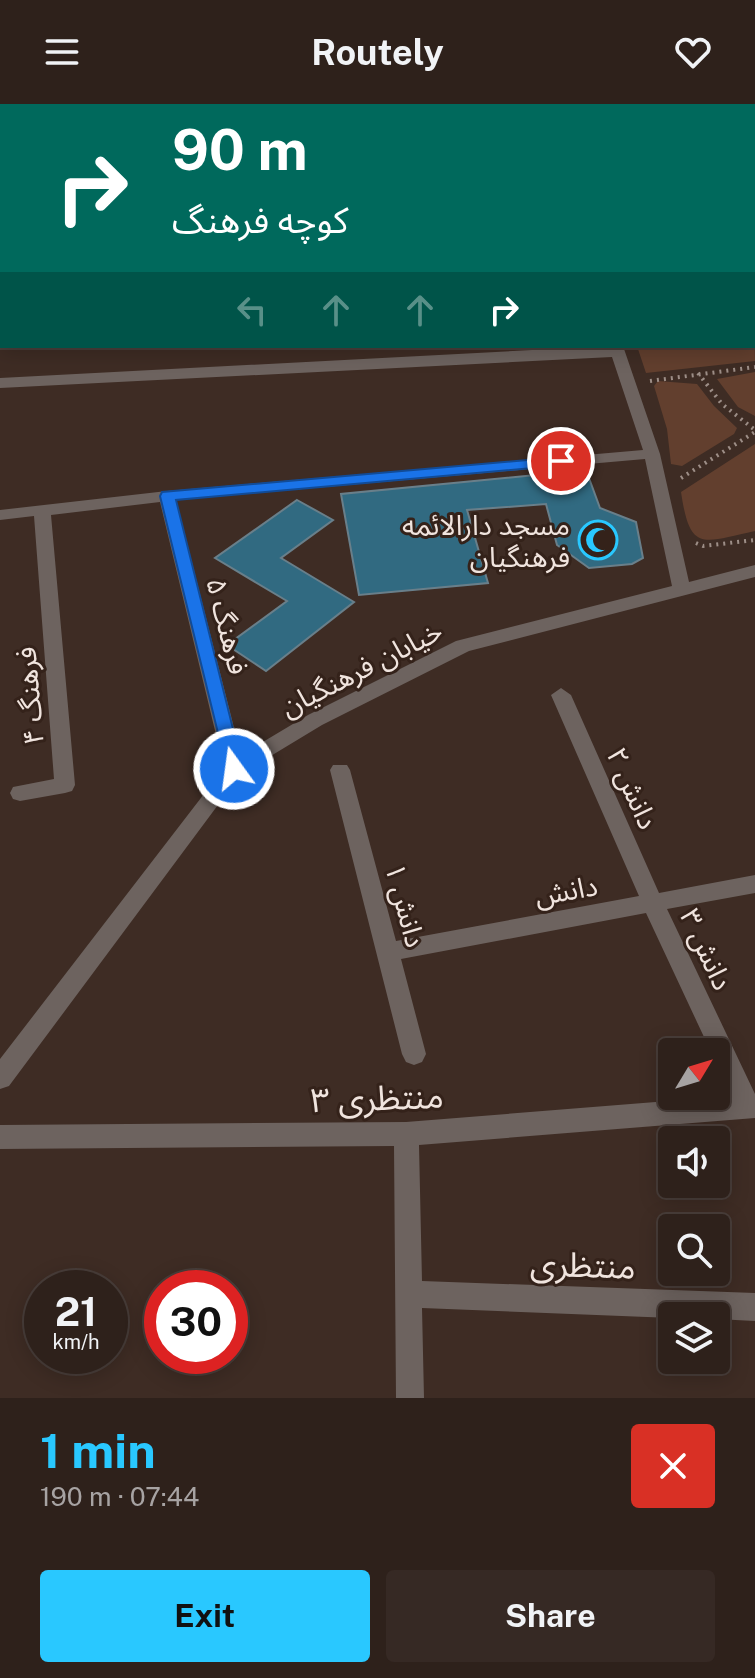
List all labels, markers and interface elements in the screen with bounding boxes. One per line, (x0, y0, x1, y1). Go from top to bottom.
icon: menu (40, 30, 84, 74)
icon: heart (671, 30, 715, 74)
text: Routely (311, 31, 444, 73)
text: 90 m (172, 117, 308, 183)
icon: right (40, 136, 144, 240)
text: کوچه فرهنگ (172, 199, 348, 241)
icon: left (230, 288, 274, 332)
icon: ahead (314, 288, 358, 332)
icon: ahead (398, 288, 442, 332)
icon: right (482, 288, 526, 332)
pin (527, 427, 595, 495)
icon: arrive (539, 439, 583, 483)
place label: مسجد دارالائمه فرهنگیان (402, 508, 570, 574)
mosque icon: مسجد دارالائمه فرهنگیان (577, 519, 619, 561)
street label: فرهنگ ۵ (199, 574, 256, 678)
street label: خیابان فرهنگیان (275, 613, 448, 724)
street label: فرهنگ ۴ (8, 646, 51, 746)
position arrow (192, 727, 276, 811)
street label: دانش ۲ (600, 742, 666, 834)
street label: دانش ۱ (378, 859, 433, 951)
street label: دانش (532, 868, 600, 913)
street label: دانش ۳ (673, 903, 740, 995)
north arrow (658, 1038, 730, 1110)
map controls (658, 1038, 730, 1374)
street label: منتظری ۳ (310, 1076, 444, 1120)
button: sound (658, 1126, 730, 1198)
button: search (658, 1214, 730, 1286)
street label: منتظری (530, 1243, 636, 1287)
speed limit sign: 30 (144, 1270, 248, 1374)
text: 21 (55, 1288, 97, 1335)
button: layers (658, 1302, 730, 1374)
text: km/h (52, 1330, 100, 1354)
text: 1 min (40, 1422, 156, 1479)
button: close (631, 1424, 715, 1508)
text: 190 m · 07:44 (40, 1481, 199, 1512)
button: Exit (40, 1570, 370, 1662)
button: Share (386, 1570, 715, 1662)

